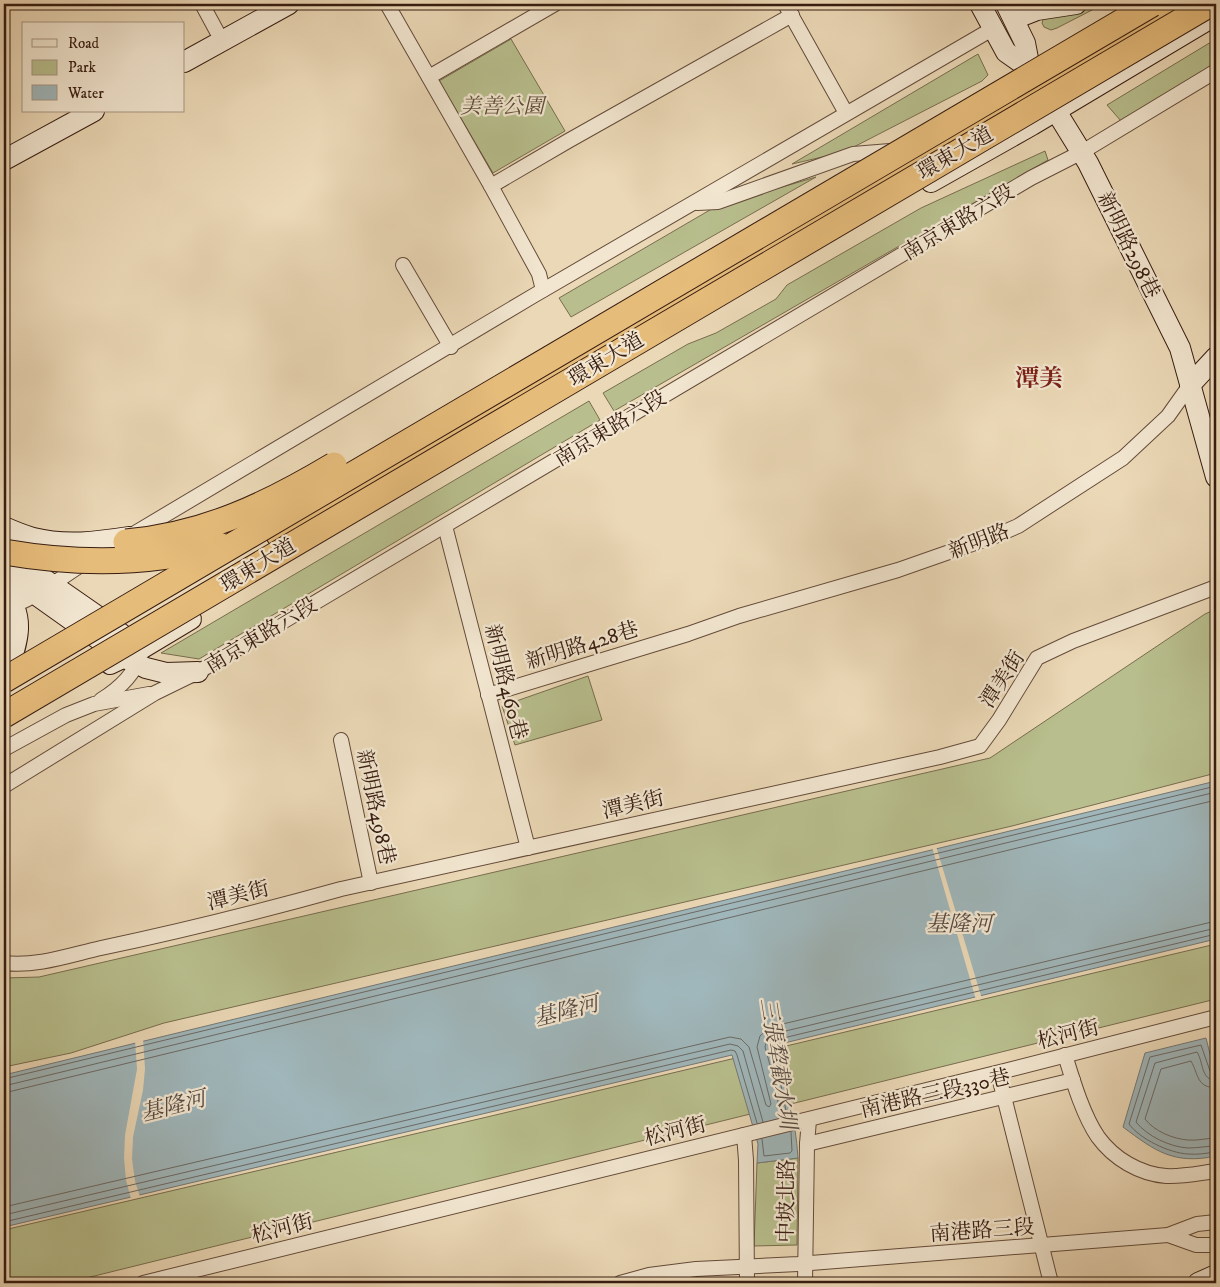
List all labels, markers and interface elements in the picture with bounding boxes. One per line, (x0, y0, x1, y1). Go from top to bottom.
legend (22, 22, 185, 112)
text: Road (68, 34, 100, 53)
text: Park (68, 58, 97, 77)
text: Water (67, 84, 104, 103)
park label: 美善公園 (460, 94, 547, 120)
street label: 環東大道 (913, 122, 998, 186)
street label: 南京東路六段 (898, 179, 1019, 266)
street label: 新明路298巷 (1091, 188, 1165, 303)
street label: 環東大道 (564, 327, 649, 393)
district label: 潭美 (1015, 364, 1063, 394)
street label: 南京東路六段 (550, 385, 671, 472)
street label: 新明路 (945, 519, 1013, 565)
street label: 環東大道 (216, 533, 301, 599)
street label: 南京東路六段 (201, 592, 322, 679)
street label: 新明路428巷 (523, 616, 642, 675)
street label: 新明路460巷 (478, 622, 532, 743)
street label: 潭美街 (975, 646, 1031, 713)
street label: 新明路498巷 (350, 747, 400, 867)
street label: 潭美街 (600, 785, 667, 825)
street label: 潭美街 (205, 876, 272, 916)
water label: 基隆河 (926, 911, 996, 938)
water label: 基隆河 (531, 989, 606, 1033)
water label: 三張犂截水圳 (754, 996, 802, 1134)
street label: 松河街 (1035, 1015, 1102, 1055)
street label: 南港路三段330巷 (858, 1064, 1013, 1124)
water label: 基隆河 (138, 1084, 213, 1128)
street label: 松河街 (642, 1112, 709, 1152)
street label: 中坡北路 (773, 1159, 801, 1243)
street label: 松河街 (249, 1209, 316, 1249)
street label: 南港路三段 (929, 1214, 1035, 1248)

